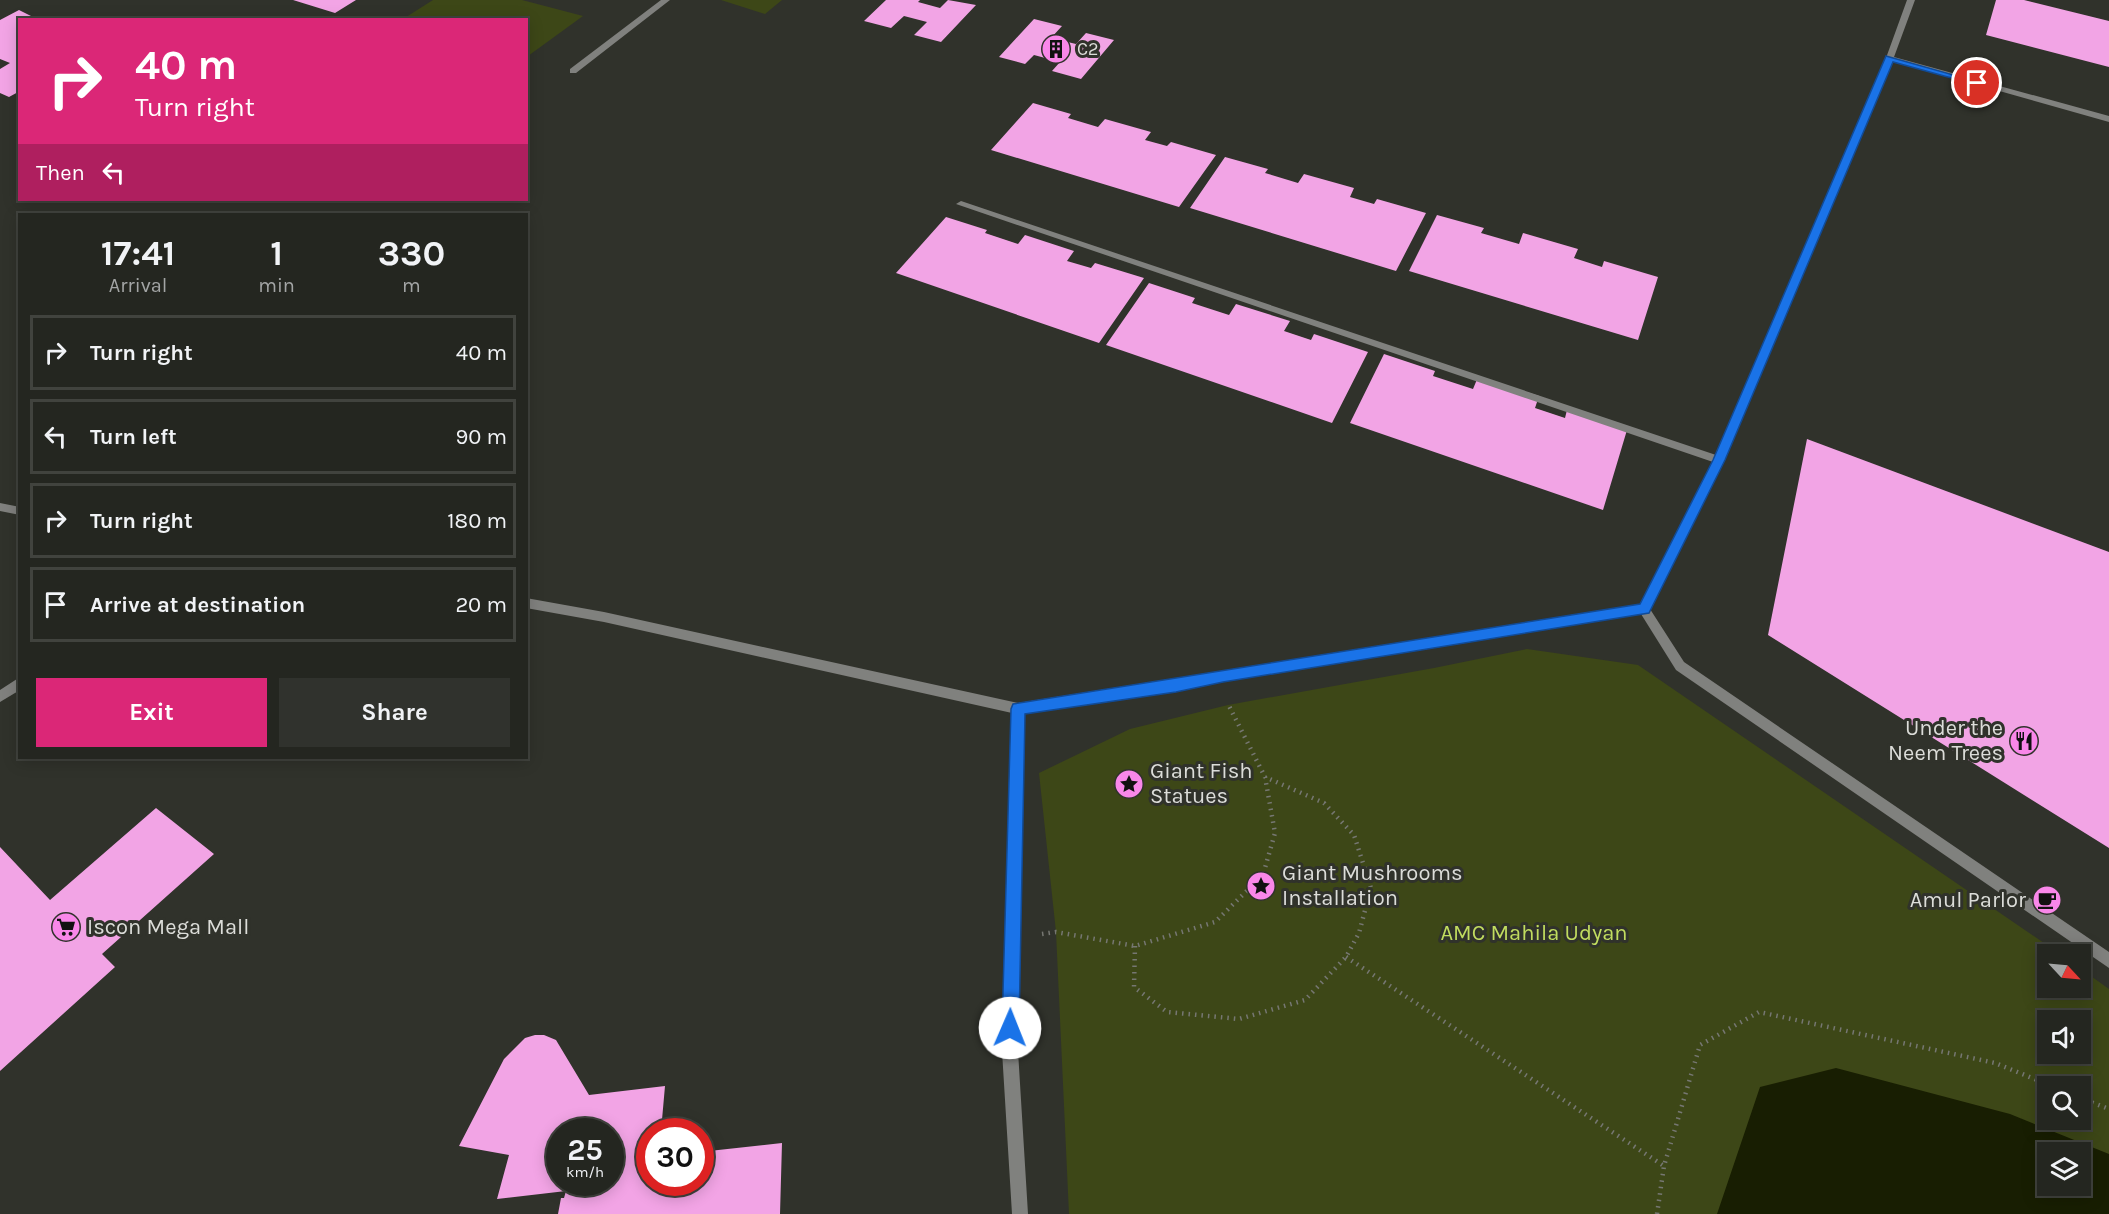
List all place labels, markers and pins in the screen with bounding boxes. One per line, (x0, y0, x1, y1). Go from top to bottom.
building icon: C2 (1040, 33, 1072, 65)
place label: C2 (1077, 38, 1098, 60)
pin (1951, 57, 2002, 108)
place label: Under the Neem Trees (1888, 715, 2003, 766)
restaurant icon: Under the Neem Trees (2008, 725, 2040, 757)
place label: Giant Fish Statues (1150, 758, 1253, 809)
place icon: Giant Fish Statues (1113, 768, 1145, 800)
place label: Giant Mushrooms Installation (1282, 860, 1463, 911)
place icon: Giant Mushrooms Installation (1245, 870, 1277, 902)
cafe icon: Amul Parlor (2031, 884, 2063, 916)
place label: Amul Parlor (1910, 887, 2026, 913)
supermarket icon: Iscon Mega Mall (50, 911, 82, 943)
place label: Iscon Mega Mall (87, 914, 249, 940)

